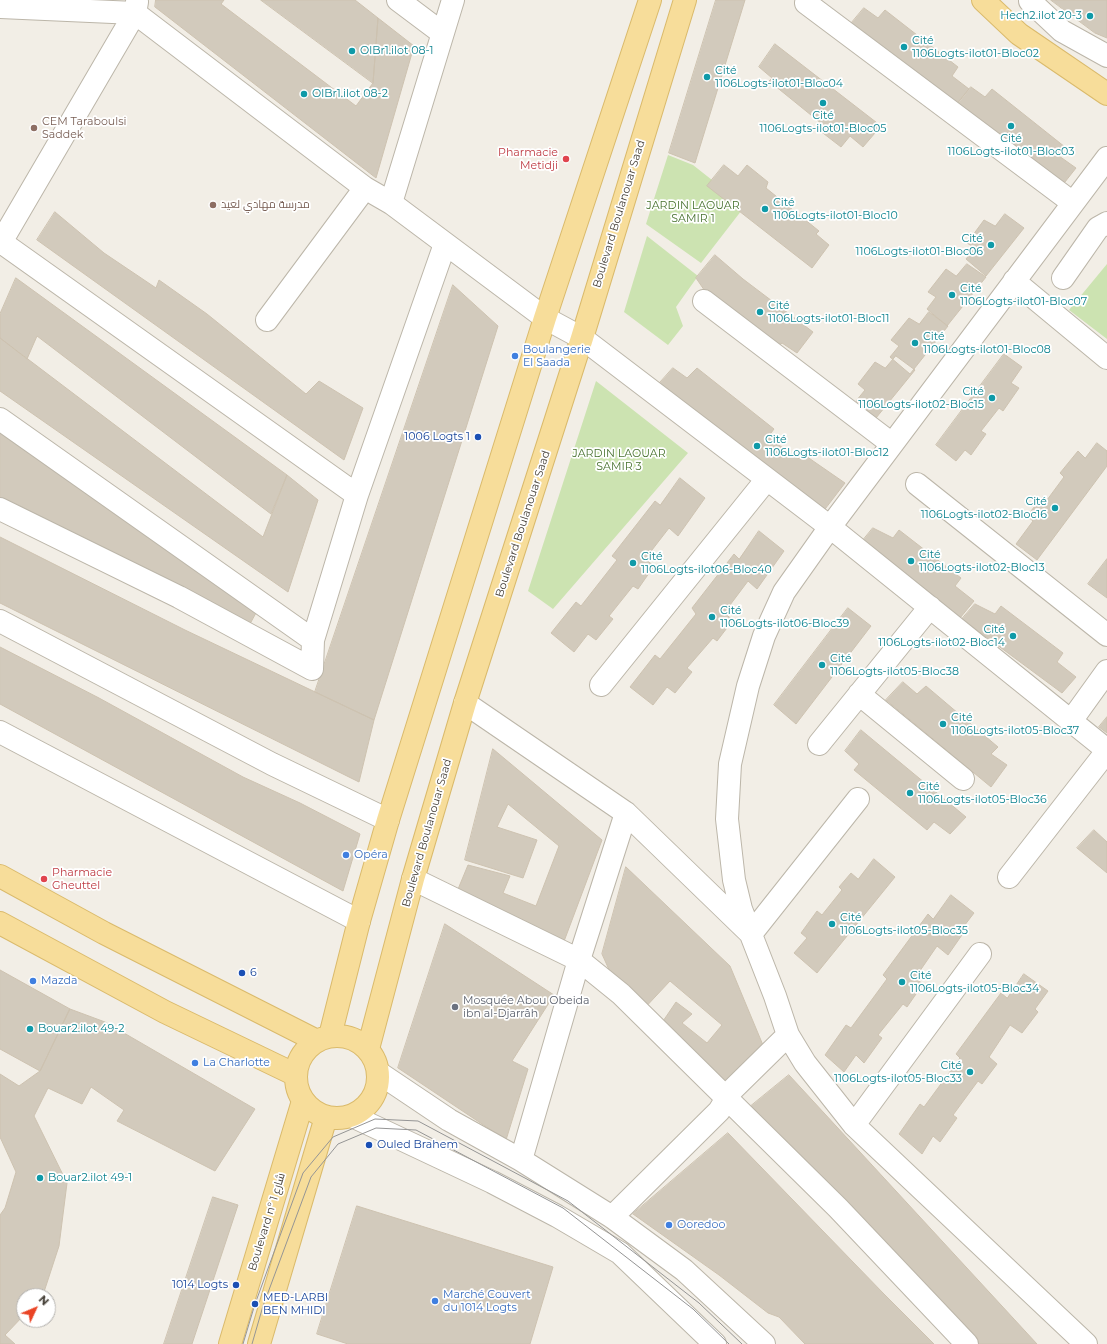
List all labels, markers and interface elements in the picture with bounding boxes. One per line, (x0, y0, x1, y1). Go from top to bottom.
place label: Hech2.ilot 20-3 (1000, 9, 1082, 23)
marker: Hech2.ilot 20-3 (1085, 11, 1095, 21)
place label: Cité 1106Logts-ilot01-Bloc02 (912, 34, 1039, 60)
marker: Cité 1106Logts-ilot01-Bloc02 (899, 42, 909, 52)
place label: OlBr1.ilot 08-1 (360, 44, 434, 58)
marker: OlBr1.ilot 08-1 (347, 46, 357, 56)
place label: Cité 1106Logts-ilot01-Bloc04 (715, 64, 843, 90)
marker: Cité 1106Logts-ilot01-Bloc04 (702, 72, 712, 82)
place label: OlBr1.ilot 08-2 (312, 87, 388, 101)
marker: OlBr1.ilot 08-2 (299, 89, 309, 99)
marker: Cité 1106Logts-ilot01-Bloc05 (818, 98, 828, 108)
place label: Cité 1106Logts-ilot01-Bloc05 (759, 109, 887, 135)
place label: CEM Taraboulsi Saddek (42, 115, 127, 141)
marker: Cité 1106Logts-ilot01-Bloc03 (1006, 121, 1016, 131)
marker: CEM Taraboulsi Saddek (29, 123, 39, 133)
place label: Cité 1106Logts-ilot01-Bloc03 (948, 132, 1074, 158)
street label: Boulevard Boulanouar Saad (590, 139, 648, 289)
place label: Pharmacie Metidji (498, 146, 558, 172)
marker: Pharmacie Metidji (561, 154, 571, 164)
place label: Cité 1106Logts-ilot01-Bloc10 (773, 196, 898, 222)
place label: مدرسة مهادي لعيد (221, 198, 310, 212)
park label: JARDIN LAOUAR SAMIR 1 (646, 199, 740, 225)
marker: مدرسة مهادي لعيد (208, 200, 218, 210)
marker: Cité 1106Logts-ilot01-Bloc10 (760, 204, 770, 214)
place label: Cité 1106Logts-ilot01-Bloc06 (855, 232, 983, 258)
marker: Cité 1106Logts-ilot01-Bloc06 (986, 240, 996, 250)
place label: Cité 1106Logts-ilot01-Bloc07 (960, 282, 1087, 308)
marker: Cité 1106Logts-ilot01-Bloc07 (947, 290, 957, 300)
place label: Cité 1106Logts-ilot01-Bloc11 (768, 299, 889, 325)
marker: Cité 1106Logts-ilot01-Bloc11 (755, 307, 765, 317)
place label: Cité 1106Logts-ilot01-Bloc08 (923, 330, 1051, 356)
marker: Cité 1106Logts-ilot01-Bloc08 (910, 338, 920, 348)
place label: Boulangerie El Saada (523, 343, 591, 369)
marker: Boulangerie El Saada (510, 351, 520, 361)
place label: Cité 1106Logts-ilot02-Bloc15 (858, 385, 984, 411)
marker: Cité 1106Logts-ilot02-Bloc15 (987, 393, 997, 403)
place label: 1006 Logts 1 (404, 430, 470, 444)
marker: 1006 Logts 1 (473, 432, 483, 442)
place label: Cité 1106Logts-ilot01-Bloc12 (765, 433, 889, 459)
marker: Cité 1106Logts-ilot01-Bloc12 (752, 441, 762, 451)
park label: JARDIN LAOUAR SAMIR 3 (572, 447, 666, 473)
street label: Boulevard Boulanouar Saad (493, 449, 553, 599)
place label: Cité 1106Logts-ilot02-Bloc16 (921, 495, 1047, 521)
marker: Cité 1106Logts-ilot02-Bloc16 (1050, 503, 1060, 513)
place label: Cité 1106Logts-ilot02-Bloc13 (919, 548, 1045, 574)
place label: Cité 1106Logts-ilot06-Bloc40 (641, 550, 772, 576)
marker: Cité 1106Logts-ilot02-Bloc13 (906, 556, 916, 566)
marker: Cité 1106Logts-ilot06-Bloc40 (628, 558, 638, 568)
place label: Cité 1106Logts-ilot06-Bloc39 (720, 604, 849, 630)
marker: Cité 1106Logts-ilot06-Bloc39 (707, 612, 717, 622)
place label: Cité 1106Logts-ilot02-Bloc14 (878, 623, 1005, 649)
marker: Cité 1106Logts-ilot02-Bloc14 (1008, 631, 1018, 641)
place label: Cité 1106Logts-ilot05-Bloc38 (830, 652, 959, 678)
marker: Cité 1106Logts-ilot05-Bloc38 (817, 660, 827, 670)
place label: Cité 1106Logts-ilot05-Bloc37 (951, 711, 1079, 737)
marker: Cité 1106Logts-ilot05-Bloc37 (938, 719, 948, 729)
street label: Boulevard Boulanouar Saad (399, 757, 455, 909)
place label: Cité 1106Logts-ilot05-Bloc36 (918, 780, 1047, 806)
marker: Cité 1106Logts-ilot05-Bloc36 (905, 788, 915, 798)
place label: Opéra (354, 848, 388, 862)
marker: Opéra (341, 850, 351, 860)
place label: Pharmacie Gheuttel (52, 866, 112, 892)
marker: Pharmacie Gheuttel (39, 874, 49, 884)
place label: Cité 1106Logts-ilot05-Bloc35 (840, 911, 968, 937)
marker: Cité 1106Logts-ilot05-Bloc35 (827, 919, 837, 929)
place label: 6 (250, 966, 257, 980)
marker: 6 (237, 968, 247, 978)
place label: Cité 1106Logts-ilot05-Bloc34 (910, 969, 1039, 995)
place label: Mazda (41, 974, 77, 988)
marker: Mazda (28, 976, 38, 986)
marker: Cité 1106Logts-ilot05-Bloc34 (897, 977, 907, 987)
place label: Mosquée Abou Obeida ibn al-Djarrâh (463, 994, 590, 1020)
marker: Mosquée Abou Obeida ibn al-Djarrâh (450, 1002, 460, 1012)
place label: Bouar2.ilot 49-2 (38, 1022, 125, 1036)
marker: Bouar2.ilot 49-2 (25, 1024, 35, 1034)
place label: La Charlotte (203, 1056, 270, 1070)
marker: La Charlotte (190, 1058, 200, 1068)
place label: Cité 1106Logts-ilot05-Bloc33 (834, 1059, 962, 1085)
marker: Cité 1106Logts-ilot05-Bloc33 (965, 1067, 975, 1077)
place label: Ouled Brahem (377, 1138, 458, 1152)
marker: Ouled Brahem (364, 1140, 374, 1150)
place label: Bouar2.ilot 49-1 (48, 1171, 132, 1185)
street label: Boulevard n° شارع 1 (246, 1171, 288, 1273)
marker: Bouar2.ilot 49-1 (35, 1173, 45, 1183)
place label: Ooredoo (677, 1218, 725, 1232)
marker: Ooredoo (664, 1220, 674, 1230)
place label: 1014 Logts (172, 1278, 228, 1292)
marker: 1014 Logts (231, 1280, 241, 1290)
north arrow (16, 1288, 56, 1328)
place label: Marché Couvert du 1014 Logts (443, 1288, 531, 1314)
place label: MED-LARBI BEN MHIDI (263, 1291, 328, 1317)
text: N (36, 1292, 52, 1308)
marker: Marché Couvert du 1014 Logts (430, 1296, 440, 1306)
marker: MED-LARBI BEN MHIDI (250, 1299, 260, 1309)

